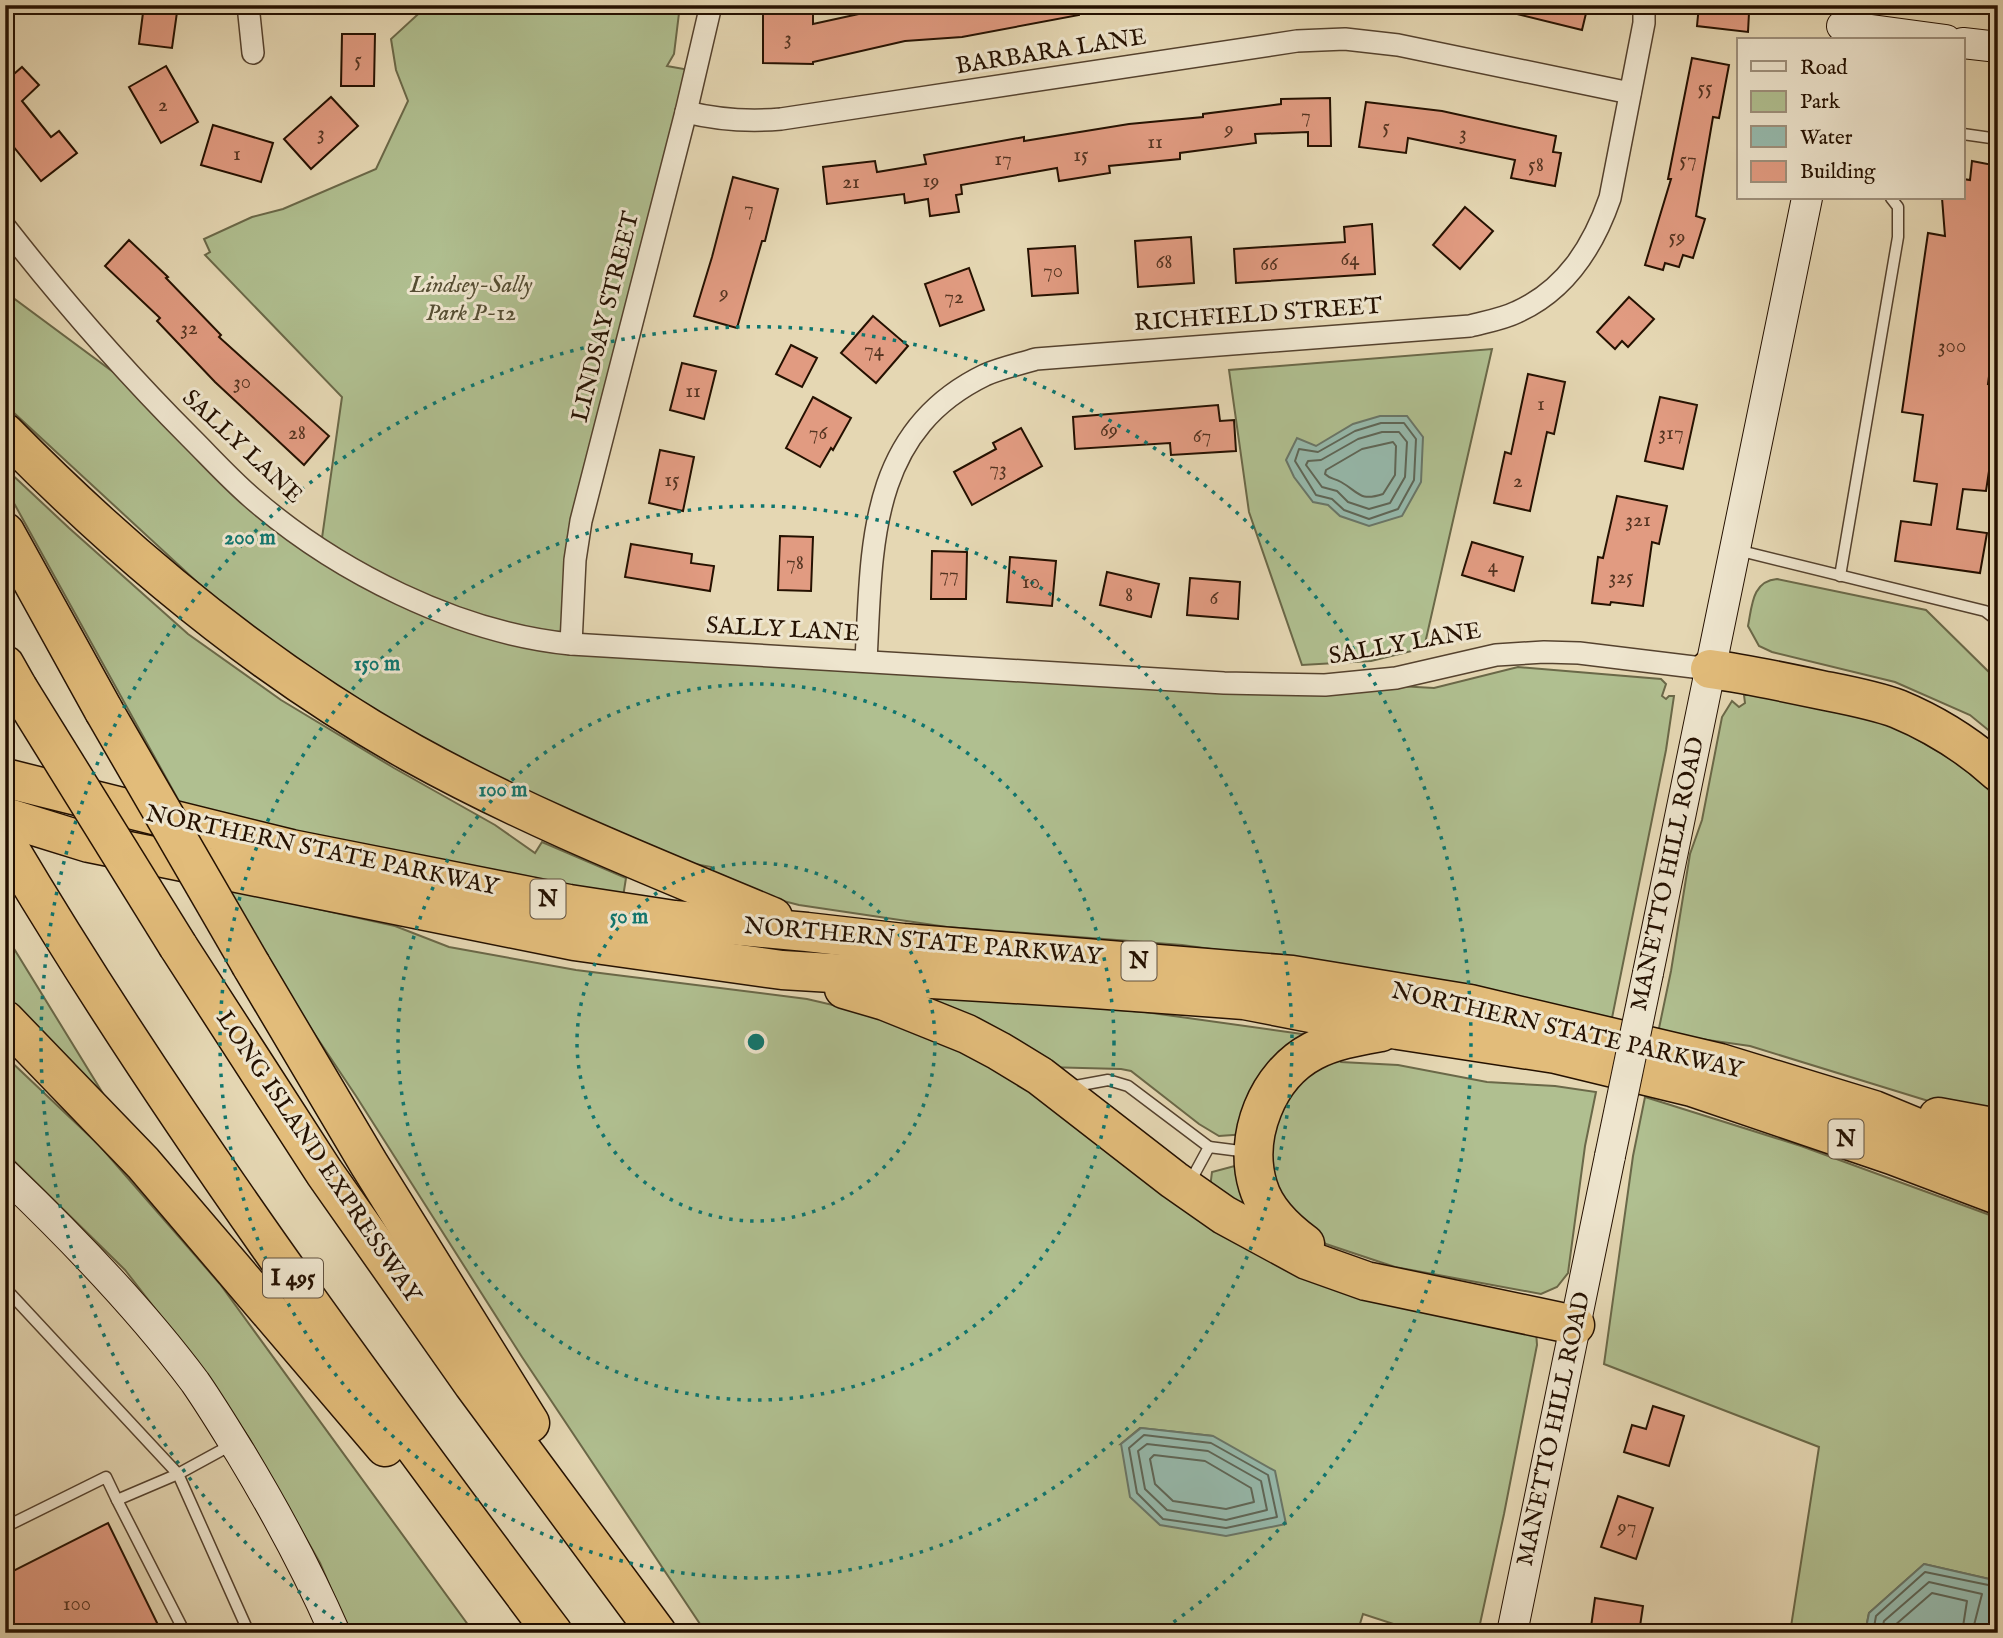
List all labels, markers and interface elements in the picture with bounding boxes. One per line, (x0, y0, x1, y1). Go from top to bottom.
street label: BARBARA LANE (953, 22, 1149, 82)
house number: 3 (784, 25, 792, 52)
legend (1737, 38, 1965, 200)
house number: 5 (354, 47, 362, 74)
text: Road (1800, 55, 1848, 82)
house number: 55 (1697, 75, 1713, 102)
text: Park (1800, 89, 1841, 116)
house number: 2 (158, 92, 168, 119)
house number: 7 (1301, 103, 1311, 130)
house number: 5 (1382, 114, 1390, 141)
house number: 9 (1223, 116, 1234, 143)
house number: 3 (317, 120, 325, 147)
house number: 3 (1459, 120, 1467, 147)
text: Water (1800, 125, 1853, 152)
house number: 11 (1147, 129, 1163, 156)
house number: 1 (233, 141, 241, 168)
house number: 15 (1073, 142, 1089, 169)
house number: 17 (994, 146, 1012, 173)
house number: 57 (1679, 147, 1697, 174)
house number: 58 (1528, 152, 1544, 179)
text: Building (1800, 159, 1876, 186)
house number: 19 (923, 168, 940, 195)
house number: 21 (842, 169, 860, 196)
house number: 7 (744, 196, 754, 223)
street label: LINDSAY STREET (565, 208, 647, 425)
house number: 59 (1669, 224, 1685, 251)
house number: 64 (1340, 246, 1360, 273)
house number: 68 (1155, 249, 1173, 276)
house number: 66 (1260, 251, 1279, 278)
house number: 70 (1043, 258, 1063, 285)
park label: Lindsey-Sally Park P-12 (409, 270, 533, 329)
house number: 9 (718, 280, 729, 307)
house number: 72 (944, 284, 964, 311)
street label: RICHFIELD STREET (1133, 291, 1384, 339)
house number: 32 (180, 315, 198, 342)
house number: 300 (1938, 333, 1966, 360)
house number: 74 (864, 337, 885, 364)
house number: 30 (233, 369, 251, 396)
house number: 11 (685, 378, 701, 405)
street label: SALLY LANE (175, 383, 309, 511)
house number: 1 (1537, 391, 1545, 418)
house number: 69 (1100, 417, 1118, 444)
house number: 28 (288, 420, 306, 447)
house number: 76 (809, 420, 828, 447)
house number: 317 (1658, 420, 1684, 447)
house number: 67 (1193, 423, 1211, 450)
house number: 73 (989, 456, 1007, 483)
house number: 15 (664, 467, 680, 494)
house number: 2 (1513, 468, 1523, 495)
house number: 321 (1625, 507, 1651, 534)
text: 200 m (224, 525, 276, 552)
house number: 78 (786, 550, 804, 577)
house number: 4 (1488, 553, 1499, 580)
house number: 77 (939, 562, 959, 589)
house number: 325 (1608, 564, 1634, 591)
house number: 10 (1022, 569, 1040, 596)
house number: 8 (1125, 582, 1133, 609)
house number: 6 (1210, 585, 1220, 612)
street label: SALLY LANE (705, 610, 861, 650)
street label: SALLY LANE (1326, 615, 1484, 673)
text: 150 m (354, 651, 401, 678)
street label: MANETTO HILL ROAD (1624, 734, 1712, 1014)
text: 100 m (478, 777, 528, 804)
street label: NORTHERN STATE PARKWAY (143, 798, 503, 904)
road number: N (530, 879, 566, 918)
text: 50 m (610, 904, 649, 931)
street label: NORTHERN STATE PARKWAY (743, 911, 1105, 973)
road number: N (1122, 942, 1156, 980)
street label: NORTHERN STATE PARKWAY (1388, 975, 1747, 1087)
street label: LONG ISLAND EXPRESSWAY (208, 1005, 428, 1310)
centre of rings (744, 1030, 768, 1054)
road number: N (1828, 1120, 1864, 1158)
road number: I 495 (263, 1259, 323, 1298)
street label: MANETTO HILL ROAD (1510, 1289, 1598, 1569)
house number: 97 (1617, 1514, 1637, 1541)
house number: 100 (63, 1591, 91, 1618)

